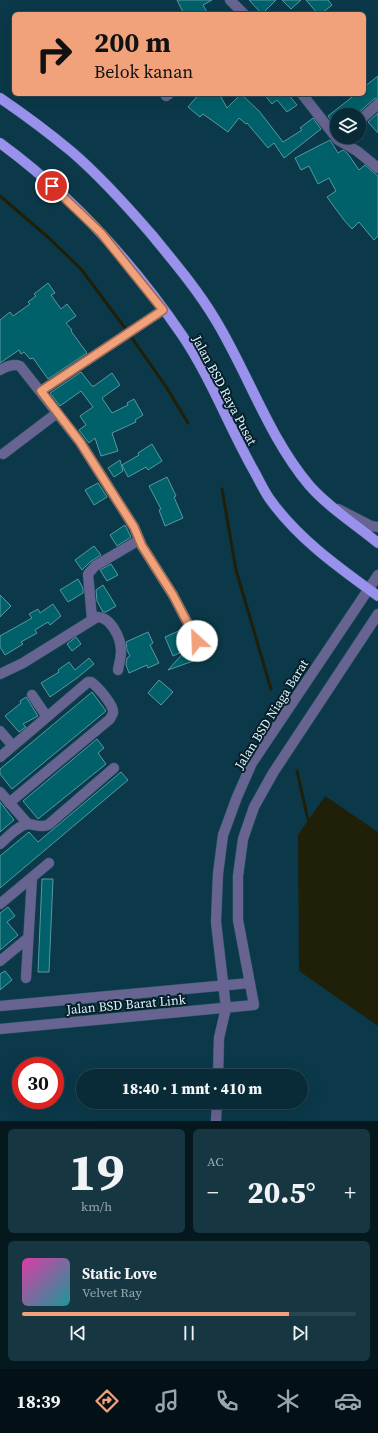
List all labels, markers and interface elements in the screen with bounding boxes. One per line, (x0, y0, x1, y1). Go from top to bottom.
text: 200 m (94, 23, 171, 61)
icon: right (28, 28, 80, 80)
text: Belok kanan (94, 59, 193, 84)
map controls (330, 108, 366, 144)
button: layers (330, 108, 366, 144)
pin (35, 169, 69, 203)
icon: arrive (41, 175, 63, 197)
street label: Jalan BSD Raya Pusat (188, 331, 261, 449)
position arrow (176, 620, 218, 662)
street label: Jalan BSD Niaga Barat (230, 656, 312, 773)
street label: Jalan BSD Barat Link (65, 991, 187, 1018)
speed limit sign: 30 (12, 1057, 64, 1109)
text: 18:40 · 1 mnt · 410 m (122, 1078, 262, 1099)
text: 19 (68, 1136, 125, 1207)
text: AC (207, 1153, 223, 1170)
text: 20.5° (247, 1172, 316, 1213)
text: − (207, 1177, 219, 1207)
text: + (344, 1177, 356, 1207)
text: km/h (81, 1198, 112, 1215)
text: Static Love (82, 1263, 157, 1284)
text: Velvet Ray (82, 1284, 142, 1301)
icon: previous (67, 1322, 89, 1344)
icon: pause (178, 1322, 200, 1344)
icon: next (289, 1322, 311, 1344)
icon: directions (93, 1387, 121, 1415)
icon: music (153, 1387, 181, 1415)
icon: phone (213, 1387, 241, 1415)
icon: climate (274, 1387, 302, 1415)
icon: car (334, 1387, 362, 1415)
text: 18:39 (16, 1389, 61, 1414)

